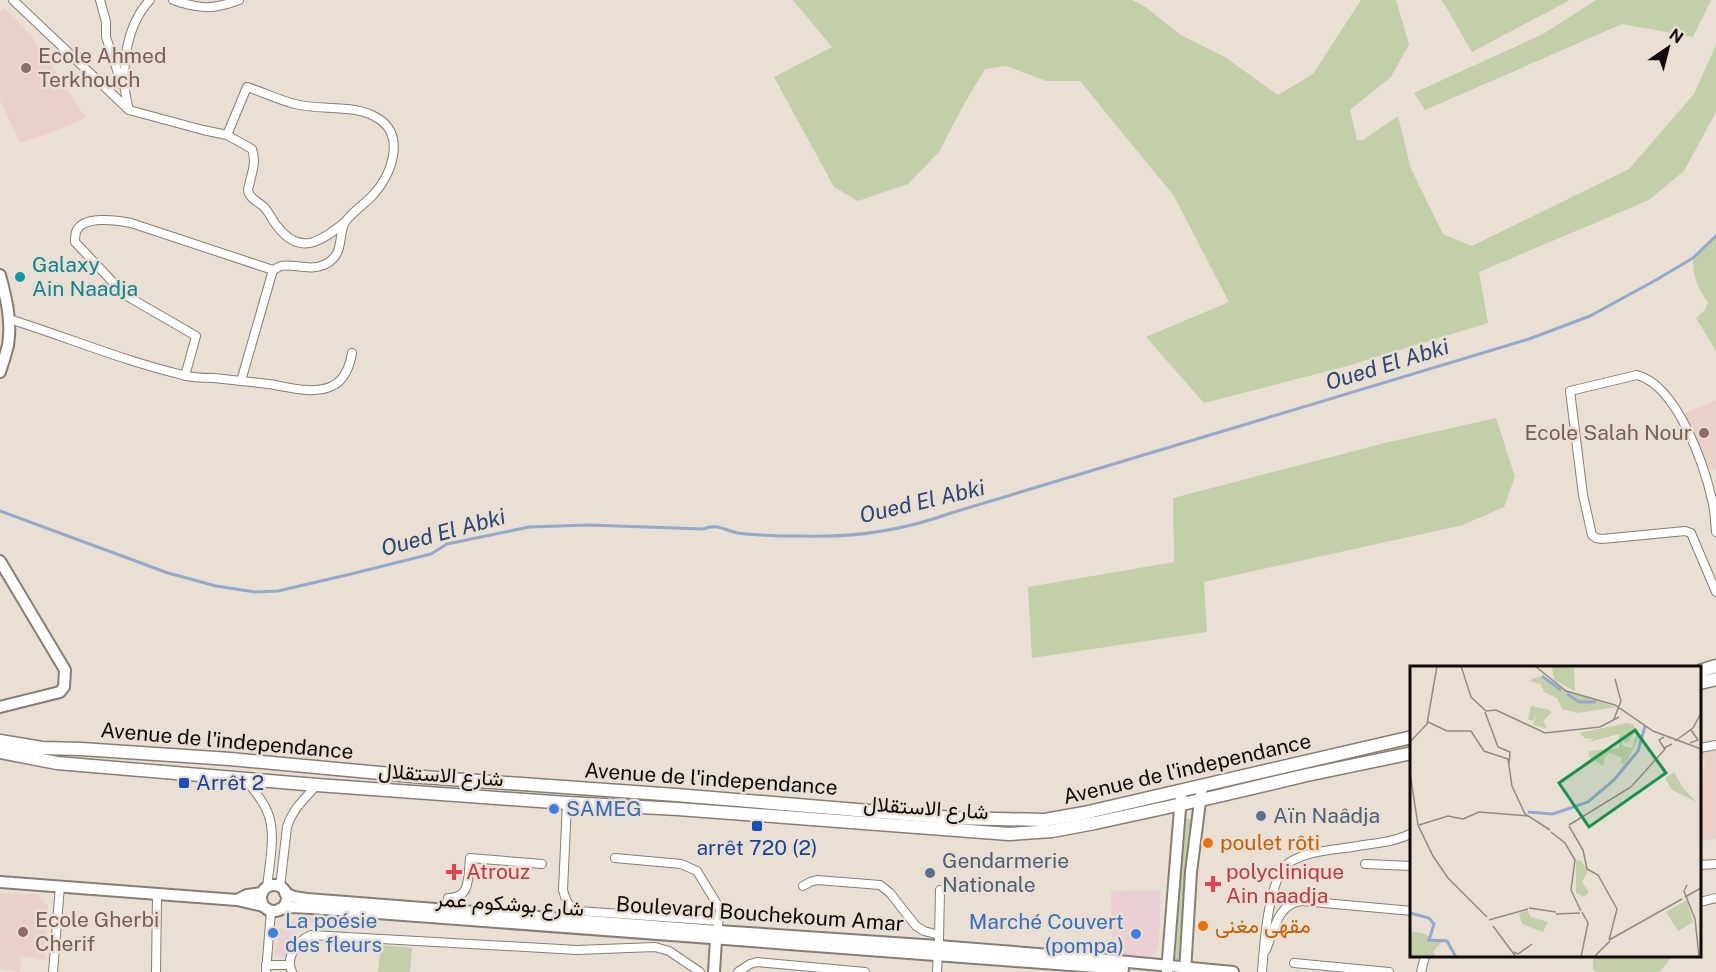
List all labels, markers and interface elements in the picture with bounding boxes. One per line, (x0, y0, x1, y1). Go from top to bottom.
north arrow (1638, 18, 1698, 78)
text: N (1666, 25, 1687, 47)
place label: Ecole Ahmed Terkhouch (38, 43, 166, 92)
marker: Ecole Ahmed Terkhouch (19, 61, 33, 75)
place label: Galaxy Ain Naadja (32, 252, 138, 301)
marker: Galaxy Ain Naadja (13, 270, 27, 284)
water label: Oued El Abki (1322, 333, 1452, 395)
place label: Ecole Salah Nour (1524, 420, 1692, 445)
marker: Ecole Salah Nour (1697, 426, 1711, 440)
water label: Oued El Abki (857, 474, 988, 528)
water label: Oued El Abki (378, 503, 509, 561)
inset map (1410, 666, 1701, 957)
street label: Avenue de l'independance (100, 717, 355, 764)
street label: Avenue de l'independance (1060, 728, 1313, 809)
street label: Avenue de l'independance (584, 757, 838, 800)
street label: شارع الاستقلال (378, 758, 504, 793)
place label: Arrêt 2 (196, 770, 264, 795)
marker: Arrêt 2 (177, 776, 191, 790)
street label: شارع الاستقلال (863, 791, 989, 826)
place label: SAMEG (566, 796, 642, 821)
marker: SAMEG (547, 802, 561, 816)
place label: Aïn Naâdja (1273, 803, 1380, 828)
marker: Aïn Naâdja (1254, 809, 1268, 823)
marker: arrêt 720 (2) (750, 819, 764, 833)
place label: poulet rôti (1220, 830, 1320, 855)
place label: arrêt 720 (2) (697, 835, 818, 860)
marker: poulet rôti (1201, 836, 1215, 850)
place label: Gendarmerie Nationale (942, 848, 1069, 897)
place label: Atrouz (466, 859, 530, 884)
place label: polyclinique Ain naadja (1226, 859, 1344, 908)
marker: Atrouz (447, 865, 461, 879)
marker: Gendarmerie Nationale (923, 866, 937, 880)
marker: polyclinique Ain naadja (1204, 875, 1222, 893)
street label: شارع بوشكوم عمر (434, 886, 585, 923)
street label: Boulevard Bouchekoum Amar (615, 891, 905, 936)
place label: Ecole Gherbi Cherif (35, 907, 159, 956)
place label: La poésie des fleurs (285, 908, 382, 957)
place label: Marché Couvert (pompa) (969, 909, 1124, 958)
place label: مقهى مغنى (1215, 913, 1311, 939)
marker: مقهى مغنى (1196, 919, 1210, 933)
marker: Ecole Gherbi Cherif (16, 925, 30, 939)
marker: La poésie des fleurs (266, 926, 280, 940)
marker: Marché Couvert (pompa) (1129, 927, 1143, 941)

